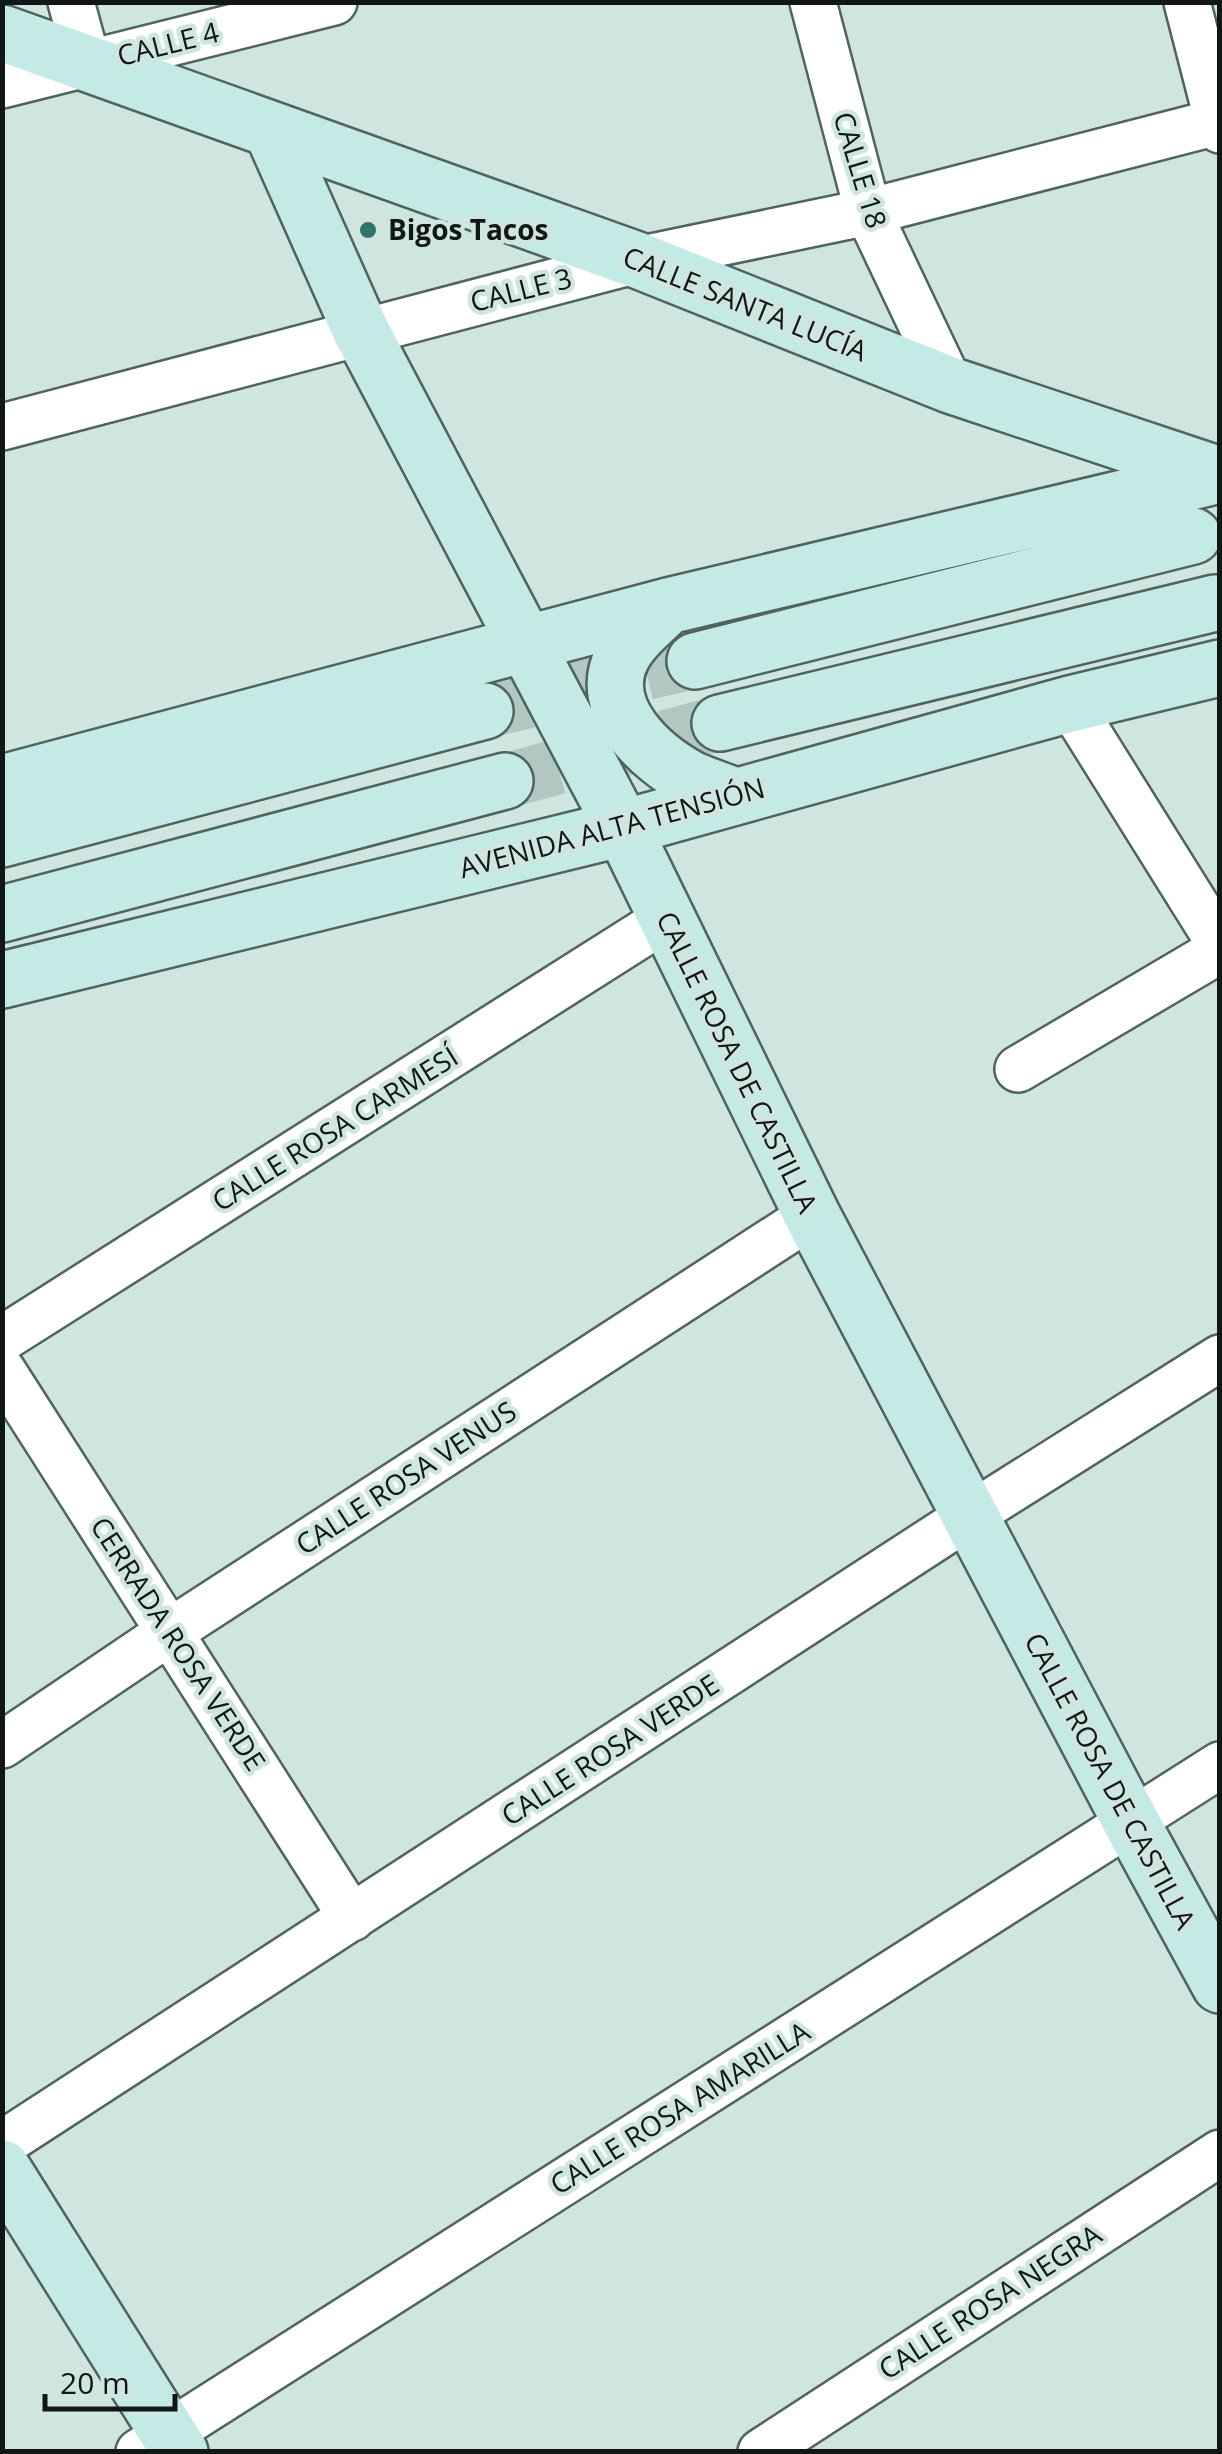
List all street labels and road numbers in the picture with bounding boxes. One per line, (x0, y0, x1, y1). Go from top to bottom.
street label: CALLE 4 (113, 12, 223, 74)
street label: CALLE 18 (825, 107, 897, 232)
street label: CALLE SANTA LUCÍA (618, 237, 873, 370)
street label: CALLE 3 (466, 258, 576, 320)
street label: AVENIDA ALTA TENSIÓN (455, 768, 769, 886)
street label: CALLE ROSA DE CASTILLA (648, 905, 828, 1219)
street label: CALLE ROSA CARMESÍ (204, 1037, 465, 1219)
street label: CALLE ROSA VENUS (288, 1392, 523, 1563)
street label: CERRADA ROSA VERDE (82, 1509, 275, 1778)
street label: CALLE ROSA DE CASTILLA (1016, 1626, 1205, 1936)
street label: CALLE ROSA VERDE (493, 1665, 726, 1834)
street label: CALLE ROSA AMARILLA (542, 2012, 817, 2203)
street label: CALLE ROSA NEGRA (871, 2215, 1109, 2388)

